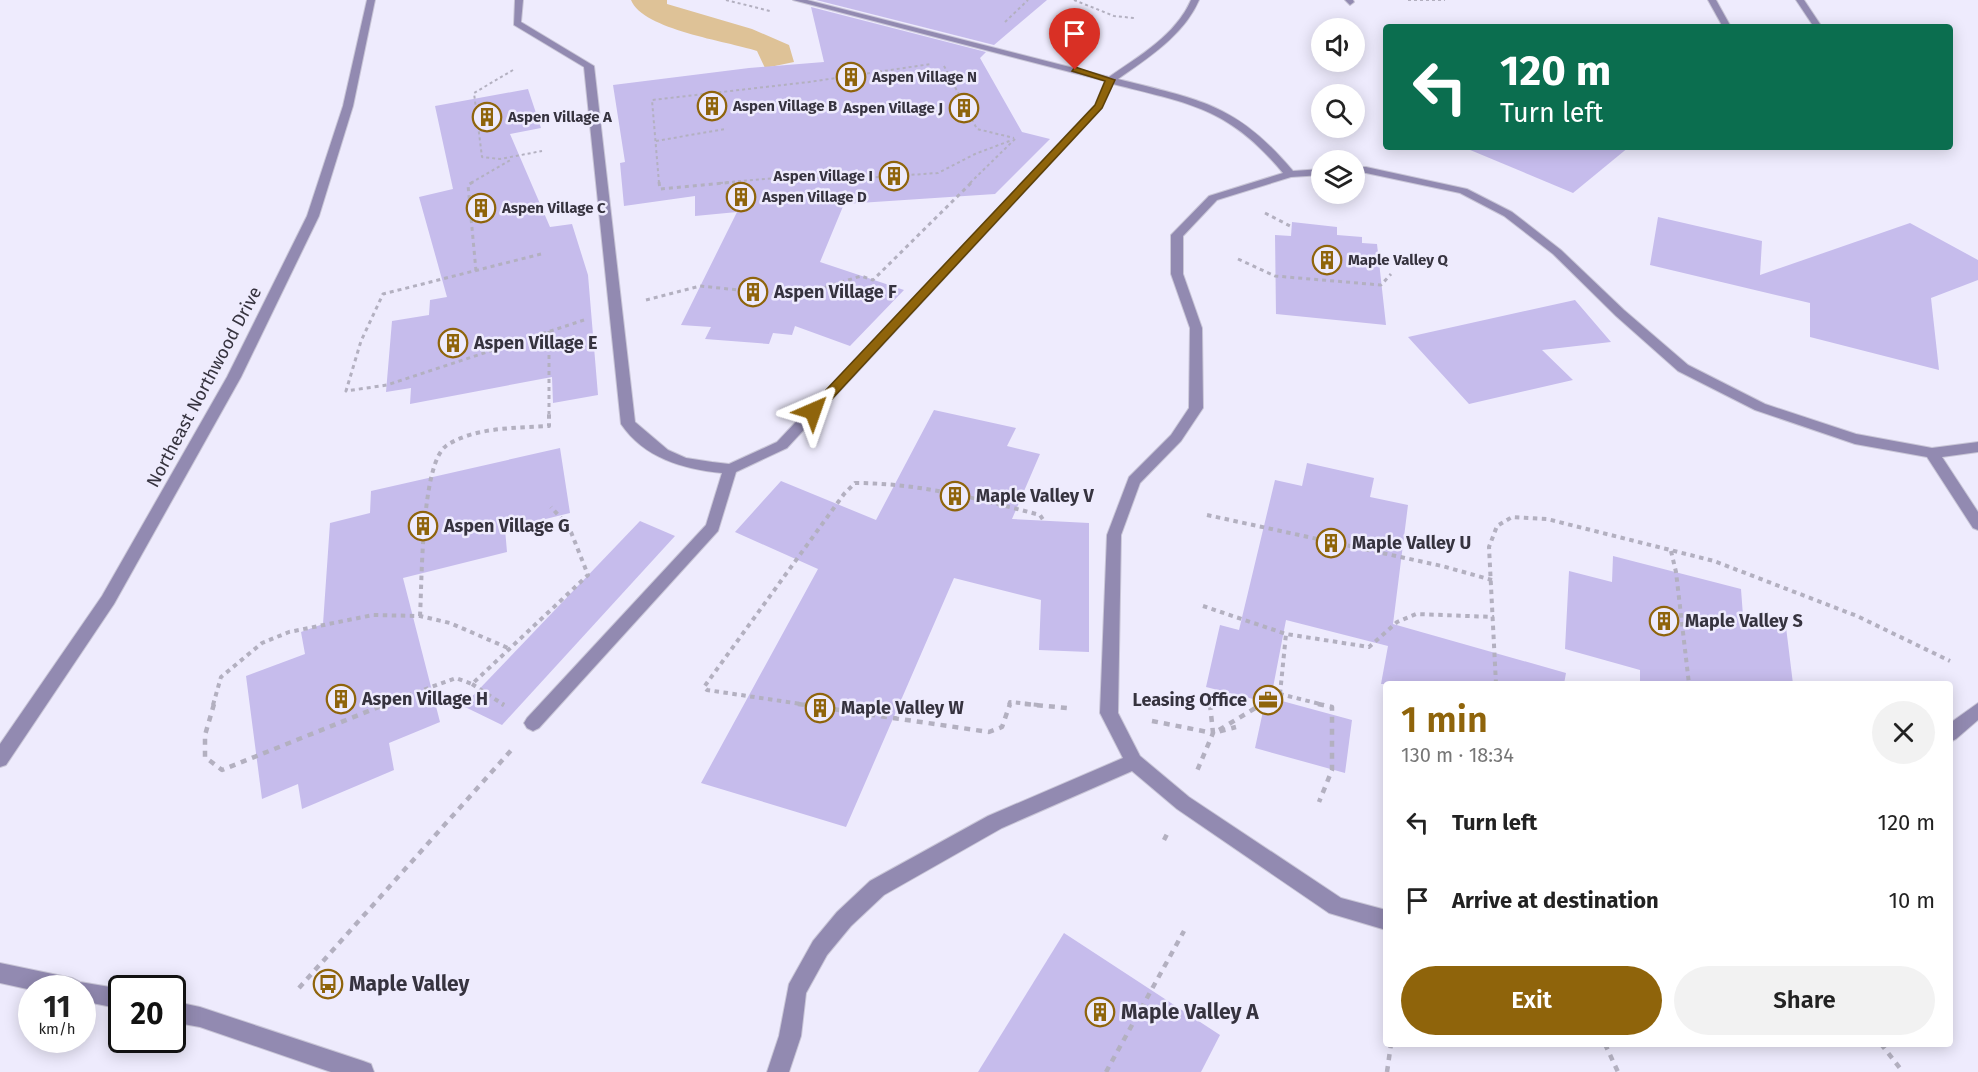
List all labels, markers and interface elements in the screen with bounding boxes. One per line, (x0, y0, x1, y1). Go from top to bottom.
pin (1049, 8, 1100, 70)
icon: arrive (1058, 17, 1091, 50)
map controls (1311, 18, 1365, 204)
button: sound (1311, 18, 1365, 72)
text: 120 m (1500, 46, 1611, 96)
icon: left (1401, 48, 1479, 126)
building icon: Aspen Village N (835, 61, 867, 93)
place label: Aspen Village N (871, 68, 977, 86)
button: search (1311, 84, 1365, 138)
building icon: Aspen Village B (696, 90, 728, 122)
building icon: Aspen Village J (948, 92, 980, 124)
place label: Aspen Village B (732, 97, 837, 115)
text: Turn left (1500, 97, 1603, 129)
place label: Aspen Village J (842, 99, 943, 117)
building icon: Aspen Village A (471, 101, 503, 133)
place label: Aspen Village A (507, 108, 613, 126)
button: layers (1311, 150, 1365, 204)
building icon: Aspen Village I (878, 160, 910, 192)
place label: Aspen Village I (773, 167, 873, 185)
building icon: Aspen Village D (725, 181, 757, 213)
place label: Aspen Village D (761, 188, 867, 206)
building icon: Aspen Village C (465, 192, 497, 224)
place label: Aspen Village C (501, 199, 606, 217)
building icon: Maple Valley Q (1311, 244, 1343, 276)
place label: Maple Valley Q (1348, 251, 1449, 269)
building icon: Aspen Village F (737, 276, 769, 308)
place label: Aspen Village F (773, 281, 897, 303)
street label: Northeast Northwood Drive (142, 283, 266, 491)
building icon: Aspen Village E (437, 327, 469, 359)
place label: Aspen Village E (473, 332, 597, 354)
position arrow (781, 379, 845, 443)
building icon: Maple Valley V (939, 480, 971, 512)
place label: Maple Valley V (976, 485, 1094, 507)
building icon: Aspen Village G (407, 510, 439, 542)
place label: Aspen Village G (443, 515, 570, 537)
building icon: Maple Valley U (1315, 527, 1347, 559)
place label: Maple Valley U (1352, 532, 1471, 554)
building icon: Maple Valley S (1648, 605, 1680, 637)
place label: Maple Valley S (1685, 610, 1803, 632)
building icon: Aspen Village H (325, 683, 357, 715)
office icon: Leasing Office (1252, 684, 1284, 716)
place label: Aspen Village H (361, 688, 488, 710)
place label: Leasing Office (1133, 689, 1247, 711)
building icon: Maple Valley W (804, 692, 836, 724)
place label: Maple Valley W (841, 697, 964, 719)
text: 1 min (1401, 698, 1488, 742)
button: close (1872, 701, 1935, 764)
text: 130 m · 18:34 (1401, 743, 1514, 767)
icon: left (1401, 806, 1434, 839)
text: Turn left (1452, 809, 1537, 836)
text: 120 m (1878, 809, 1935, 836)
icon: arrive (1401, 884, 1434, 917)
text: Arrive at destination (1452, 887, 1659, 914)
text: 10 m (1889, 887, 1935, 914)
button: Exit (1401, 966, 1662, 1035)
button: Share (1674, 966, 1935, 1035)
bus stop icon: Maple Valley (312, 968, 344, 1000)
place label: Maple Valley (349, 971, 469, 997)
speed limit sign: 20 (108, 975, 186, 1053)
text: 11 (43, 989, 71, 1025)
building icon: Maple Valley A (1084, 996, 1116, 1028)
place label: Maple Valley A (1121, 999, 1259, 1025)
text: km/h (38, 1020, 76, 1038)

